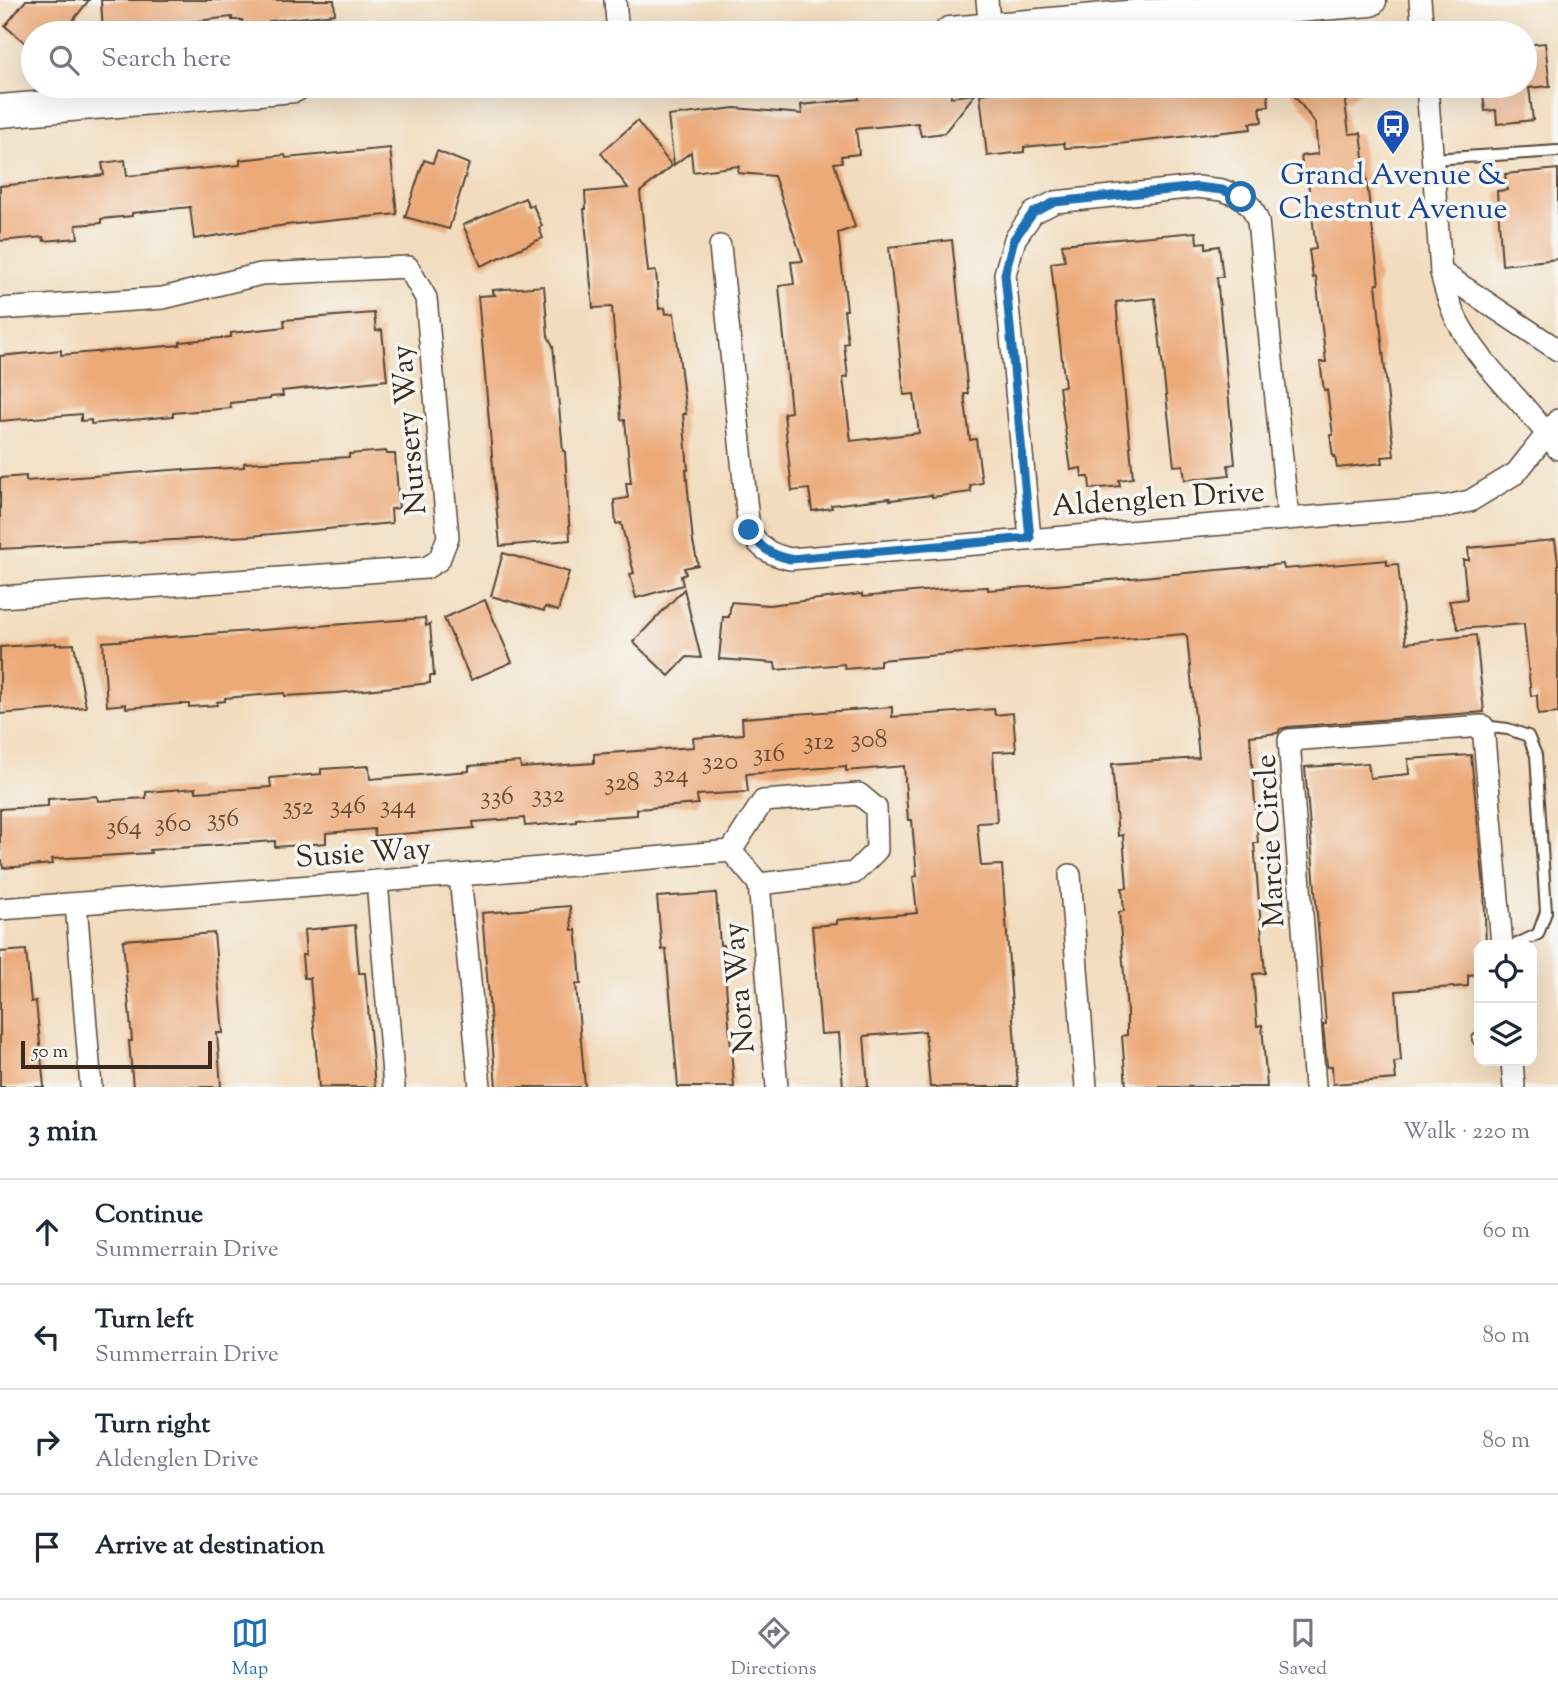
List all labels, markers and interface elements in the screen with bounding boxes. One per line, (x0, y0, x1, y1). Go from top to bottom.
search box (21, 21, 1537, 98)
icon: search (45, 41, 83, 79)
text: Search here (101, 41, 231, 78)
bus stop icon: Grand Avenue & Chestnut Avenue (1374, 107, 1412, 156)
place label: Grand Avenue & Chestnut Avenue (1278, 155, 1508, 232)
route start (1225, 181, 1256, 212)
street label: Nursery Way (382, 343, 439, 517)
street label: Aldenglen Drive (1050, 472, 1266, 529)
route end (733, 514, 764, 545)
house number: 308 (850, 722, 888, 759)
house number: 312 (803, 724, 835, 761)
house number: 316 (753, 736, 785, 773)
house number: 320 (702, 744, 738, 781)
street label: Marcie Circle (1245, 753, 1298, 929)
house number: 324 (653, 757, 689, 794)
house number: 328 (604, 765, 640, 802)
house number: 332 (531, 777, 565, 814)
house number: 336 (480, 779, 514, 816)
house number: 346 (330, 788, 366, 825)
house number: 344 (380, 788, 416, 825)
house number: 352 (282, 789, 314, 826)
house number: 356 (207, 801, 239, 838)
house number: 360 (155, 806, 191, 843)
house number: 364 (106, 809, 142, 846)
street label: Susie Way (294, 828, 432, 881)
street label: Nora Way (713, 920, 768, 1055)
map controls (1474, 940, 1537, 1066)
button: locate (1474, 940, 1537, 1003)
button: layers (1474, 1003, 1537, 1066)
scale bar (21, 1038, 212, 1070)
text: 50 m (32, 1039, 68, 1066)
text: 3 min (28, 1111, 98, 1154)
text: Walk · 220 m (1403, 1116, 1530, 1149)
text: Continue (95, 1197, 203, 1234)
icon: ahead (28, 1213, 66, 1251)
text: 60 m (1482, 1215, 1530, 1248)
text: Summerrain Drive (95, 1234, 279, 1267)
text: Turn left (95, 1302, 194, 1339)
icon: left (28, 1318, 66, 1356)
text: 80 m (1482, 1320, 1530, 1353)
text: Summerrain Drive (95, 1339, 279, 1372)
text: Turn right (95, 1407, 210, 1444)
icon: right (28, 1423, 66, 1461)
text: 80 m (1482, 1425, 1530, 1458)
text: Aldenglen Drive (95, 1444, 259, 1477)
icon: arrive (28, 1528, 66, 1566)
text: Arrive at destination (95, 1528, 325, 1565)
tab: Map (231, 1614, 269, 1683)
tab: Directions (731, 1614, 816, 1683)
tab: Saved (1278, 1614, 1327, 1683)

